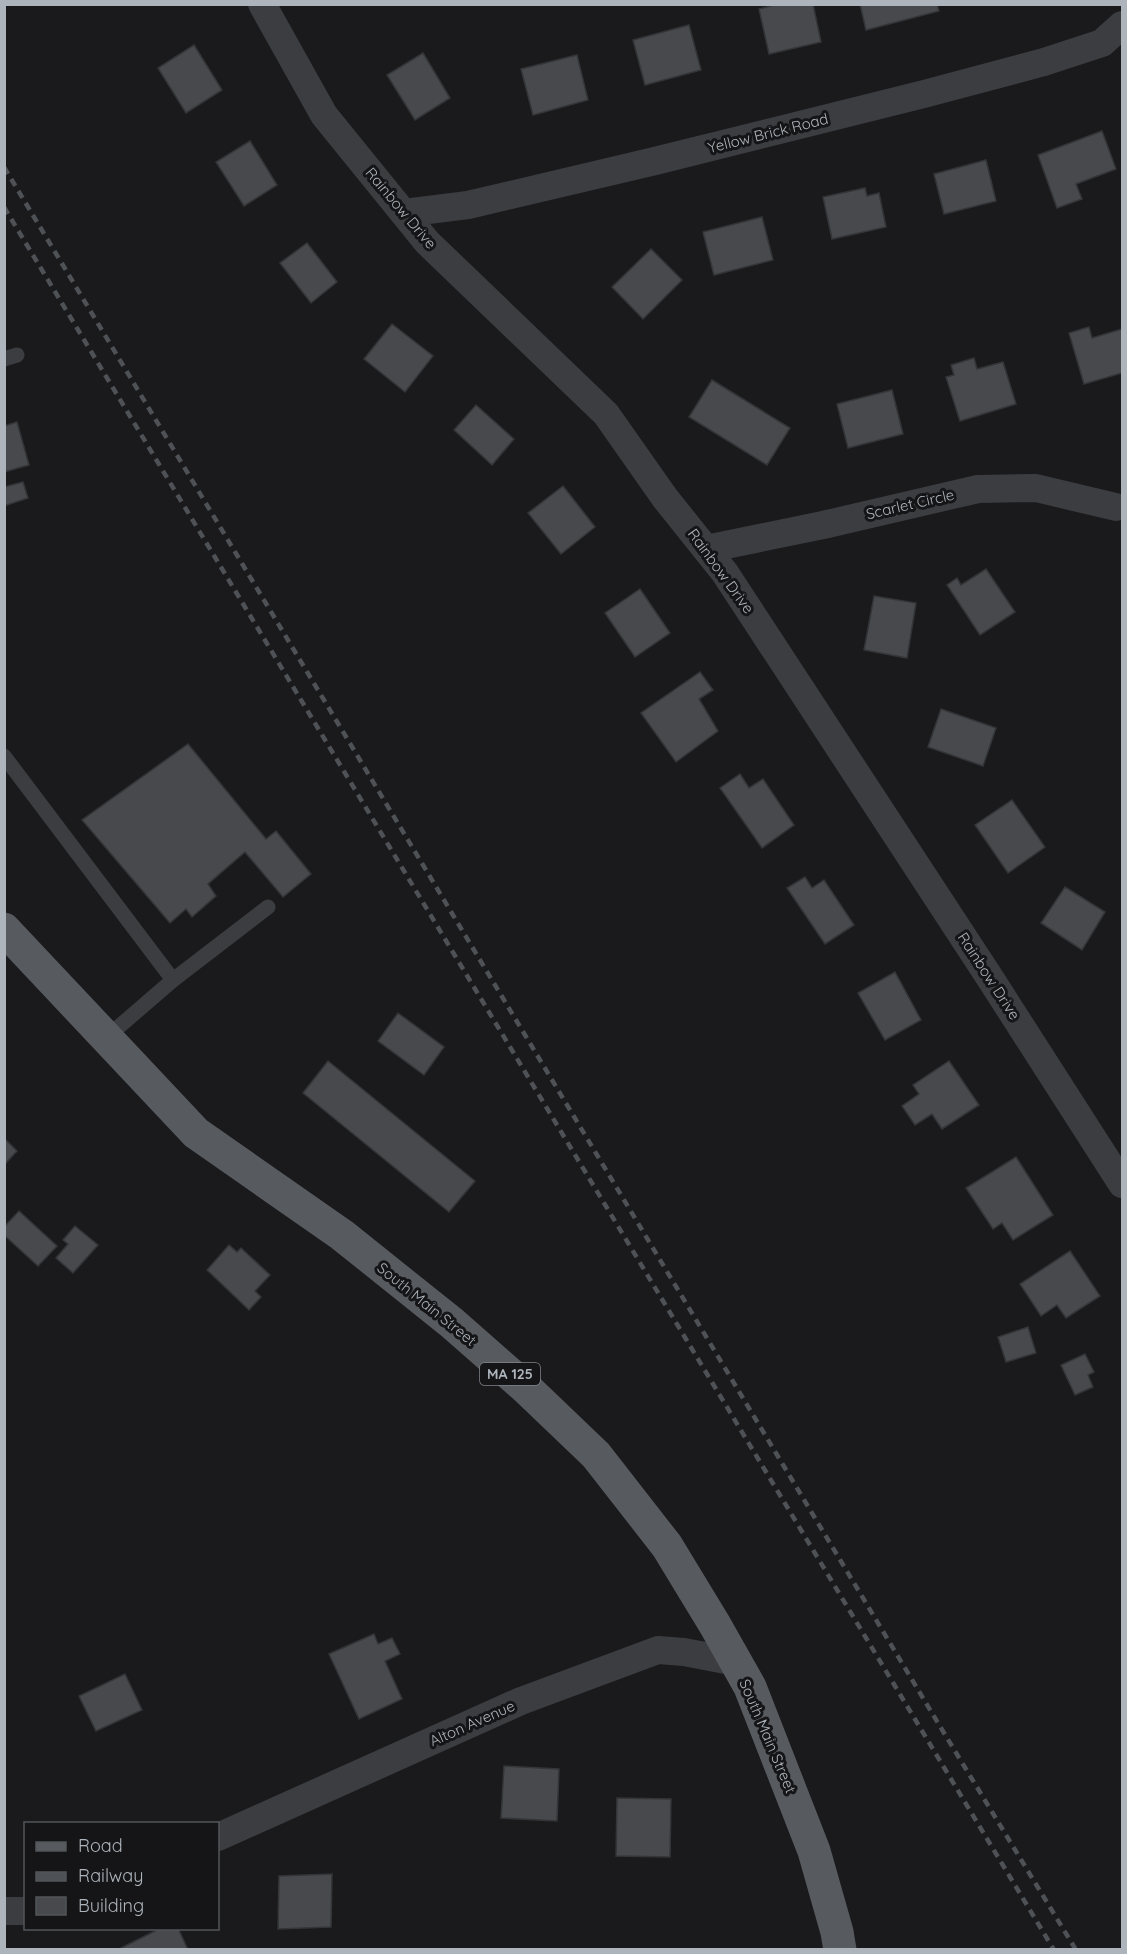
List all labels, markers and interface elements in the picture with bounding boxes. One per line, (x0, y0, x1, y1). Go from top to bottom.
street label: Yellow Brick Road (706, 109, 830, 157)
street label: Rainbow Drive (361, 163, 441, 253)
street label: Scarlet Circle (864, 485, 956, 523)
street label: Rainbow Drive (684, 525, 758, 617)
street label: Rainbow Drive (954, 929, 1024, 1023)
street label: South Main Street (374, 1258, 480, 1350)
road number: MA 125 (480, 1363, 540, 1385)
street label: South Main Street (735, 1676, 801, 1796)
street label: Alton Avenue (426, 1696, 518, 1750)
legend (24, 1822, 219, 1930)
text: Road (78, 1834, 123, 1857)
text: Railway (78, 1864, 144, 1887)
text: Building (78, 1894, 144, 1917)

